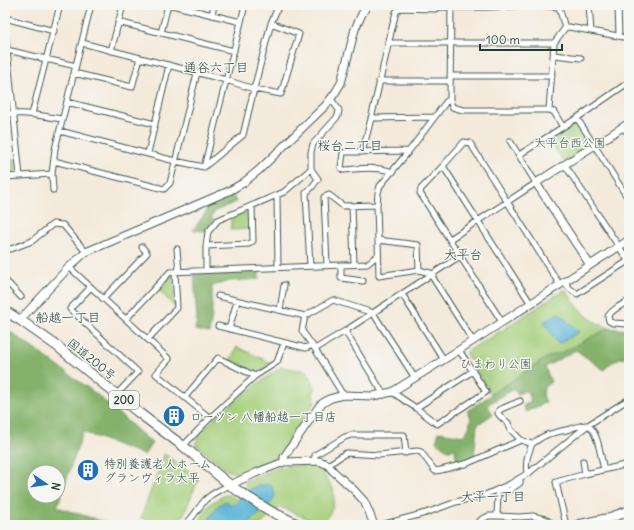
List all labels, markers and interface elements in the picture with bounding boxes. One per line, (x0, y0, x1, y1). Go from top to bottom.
scale bar (480, 26, 562, 52)
text: 100 m (486, 32, 520, 47)
district label: 通谷六丁目 (183, 59, 249, 76)
park label: 大平台西公園 (534, 135, 606, 150)
district label: 桜台二丁目 (317, 137, 383, 154)
district label: 大平台 (443, 246, 483, 263)
district label: 船越一丁目 (35, 309, 101, 326)
street label: 国道200号 (65, 335, 119, 383)
park label: ひまわり公園 (460, 356, 532, 371)
road number: 200 (109, 391, 139, 409)
building icon: ローソン 八幡船越一丁目店 (161, 403, 187, 429)
place label: ローソン 八幡船越一丁目店 (190, 409, 337, 424)
place label: 特別養護老人ホーム グランヴィラ大平 (104, 456, 212, 485)
building icon: 特別養護老人ホーム グランヴィラ大平 (75, 457, 101, 483)
north arrow (26, 464, 66, 504)
text: N (48, 481, 63, 492)
district label: 大平一丁目 (460, 488, 526, 505)

